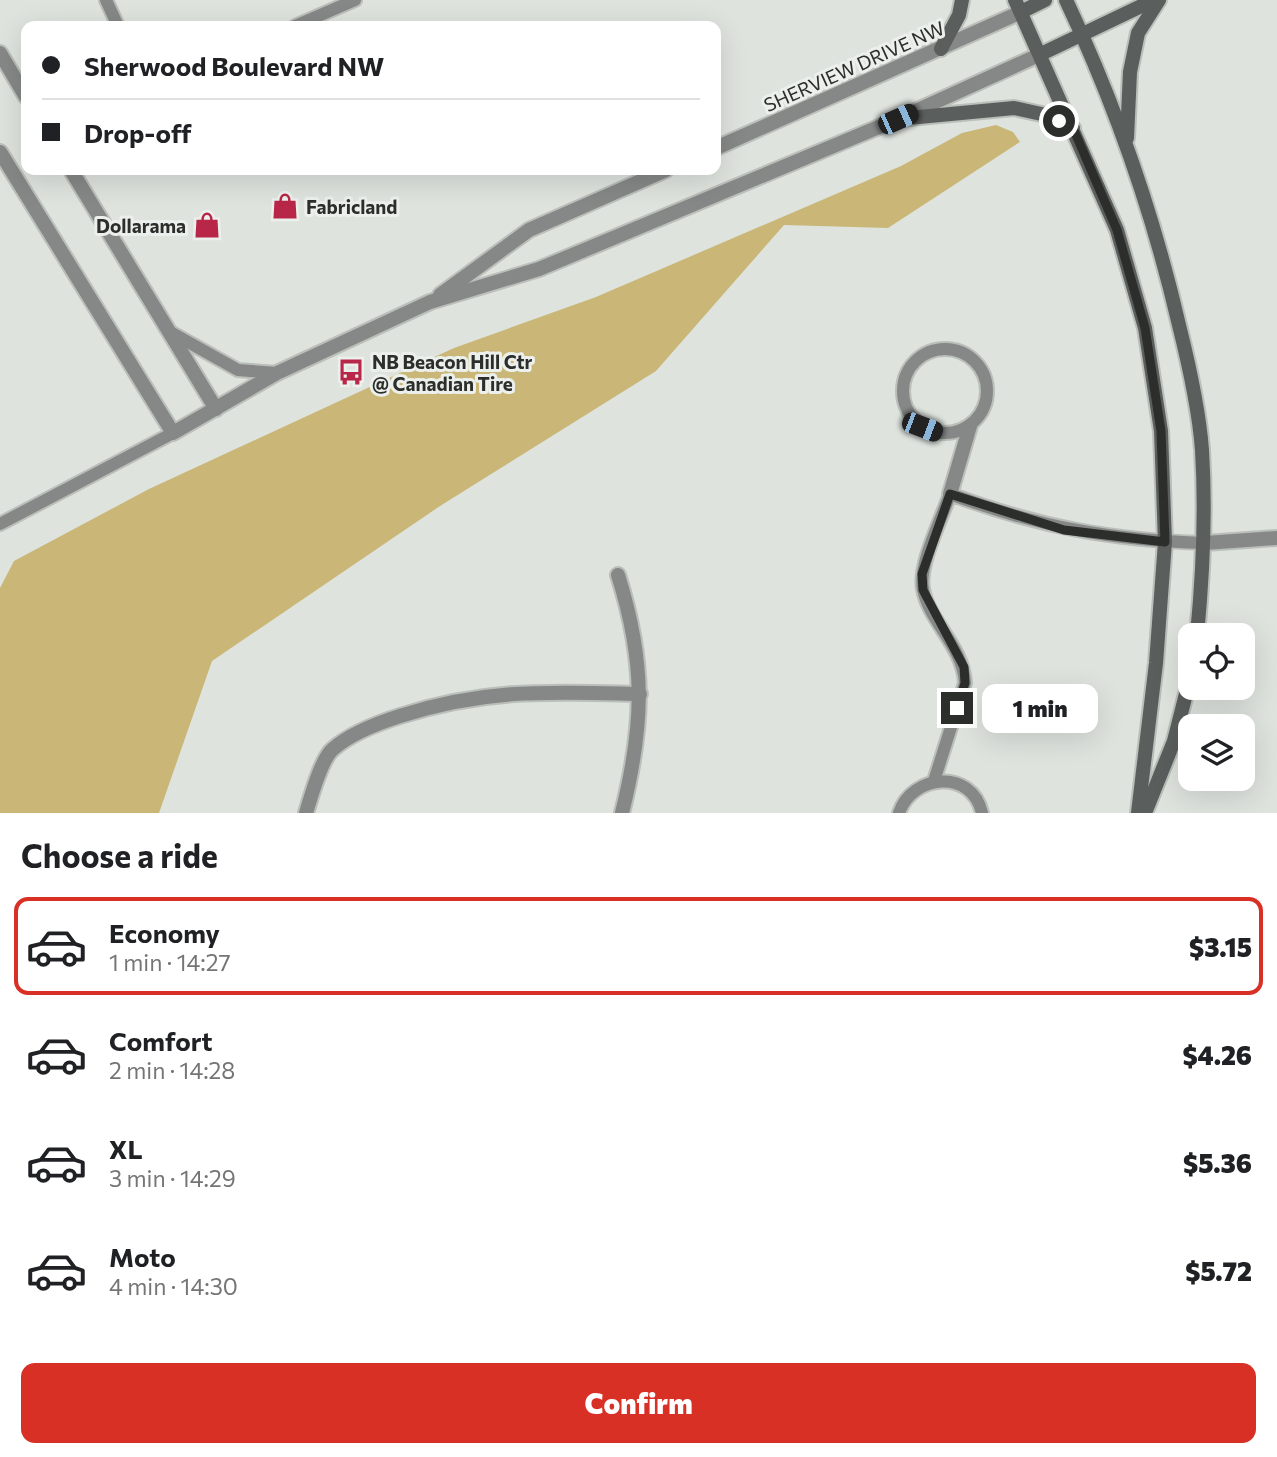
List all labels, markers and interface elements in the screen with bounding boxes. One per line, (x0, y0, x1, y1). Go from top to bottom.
street label: SHERVIEW DRIVE NW (760, 16, 948, 116)
text: Sherwood Boulevard NW (84, 50, 384, 81)
car (875, 101, 922, 137)
route start (1043, 105, 1075, 137)
text: Drop-off (84, 117, 191, 148)
shop icon: Fabricland (270, 191, 300, 221)
place label: Fabricland (306, 195, 397, 218)
shop icon: Dollarama (192, 210, 222, 240)
place label: Dollarama (96, 214, 186, 237)
place label: NB Beacon Hill Ctr @ Canadian Tire (372, 350, 533, 395)
bus stop icon: NB Beacon Hill Ctr @ Canadian Tire (336, 357, 366, 387)
car (899, 410, 946, 444)
map controls (1178, 623, 1255, 791)
button: locate (1178, 623, 1255, 700)
callout: 1 min (982, 684, 1097, 732)
route end (941, 692, 973, 724)
text: 1 min (1012, 694, 1068, 722)
button: layers (1178, 714, 1255, 791)
text: Choose a ride (21, 835, 218, 875)
icon: car (25, 915, 88, 978)
text: Economy (109, 917, 220, 948)
text: $3.15 (1189, 931, 1252, 962)
text: 1 min · 14:27 (109, 948, 231, 976)
icon: car (25, 1023, 88, 1086)
text: Comfort (109, 1025, 212, 1056)
text: $4.26 (1183, 1039, 1252, 1070)
text: 2 min · 14:28 (109, 1056, 235, 1084)
icon: car (25, 1131, 88, 1194)
text: XL (109, 1133, 143, 1164)
text: $5.36 (1183, 1147, 1252, 1178)
text: 3 min · 14:29 (109, 1164, 236, 1192)
icon: car (25, 1239, 88, 1302)
text: Moto (109, 1241, 176, 1272)
text: $5.72 (1185, 1255, 1252, 1286)
text: 4 min · 14:30 (109, 1272, 238, 1300)
button: Confirm (21, 1363, 1256, 1443)

